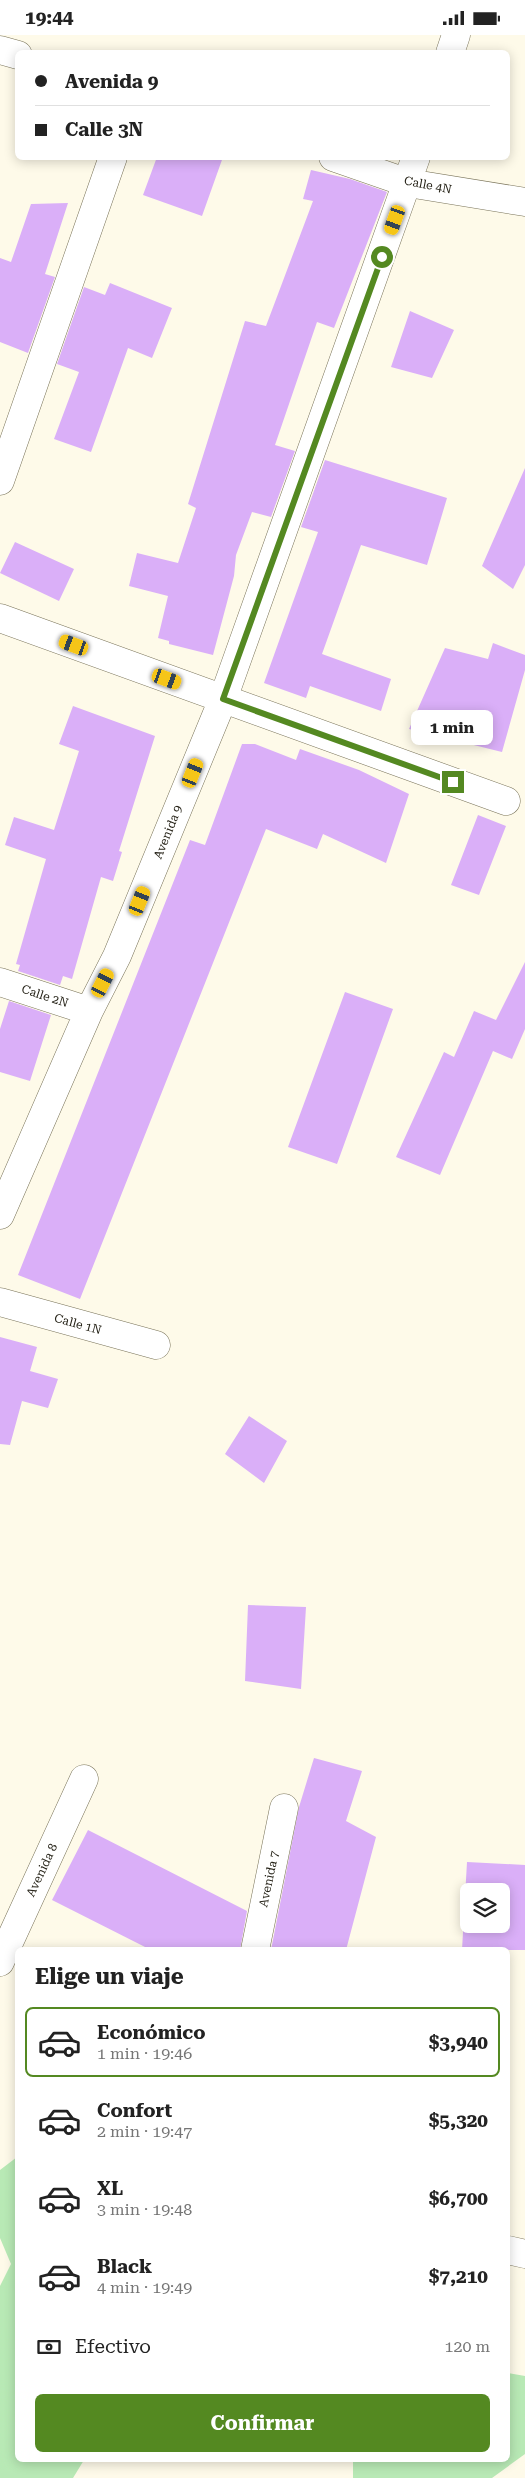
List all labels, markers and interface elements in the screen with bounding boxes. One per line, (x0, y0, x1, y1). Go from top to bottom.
text: 19:44 (25, 6, 74, 29)
text: Avenida 9 (65, 70, 158, 93)
text: Calle 3N (65, 118, 143, 141)
street label: Calle 4N (403, 174, 454, 197)
car (382, 203, 407, 237)
route start (371, 246, 393, 268)
car (57, 633, 90, 657)
car (150, 667, 183, 691)
callout: 1 min (412, 709, 494, 745)
text: 1 min (430, 718, 474, 737)
car (180, 756, 205, 790)
route end (442, 771, 464, 793)
street label: Avenida 9 (151, 803, 185, 861)
car (127, 884, 152, 918)
car (89, 966, 116, 1000)
street label: Calle 2N (20, 982, 71, 1010)
street label: Calle 1N (53, 1311, 104, 1337)
street label: Avenida 8 (24, 1841, 60, 1899)
street label: Avenida 7 (256, 1849, 282, 1908)
map controls (460, 1883, 510, 1933)
button: layers (460, 1883, 510, 1933)
text: Elige un viaje (35, 1964, 184, 1989)
icon: car (37, 2020, 82, 2065)
text: Económico (97, 2021, 205, 2044)
text: $3,940 (429, 2031, 488, 2054)
text: 1 min · 19:46 (97, 2044, 192, 2063)
icon: car (37, 2098, 82, 2143)
text: Confort (97, 2099, 172, 2122)
text: $5,320 (429, 2109, 488, 2132)
text: 2 min · 19:47 (97, 2122, 192, 2141)
icon: car (37, 2176, 82, 2221)
text: XL (97, 2177, 123, 2200)
text: $6,700 (429, 2187, 488, 2210)
text: 3 min · 19:48 (97, 2200, 192, 2219)
icon: car (37, 2254, 82, 2299)
text: Black (97, 2255, 152, 2278)
text: $7,210 (429, 2265, 488, 2288)
text: 4 min · 19:49 (97, 2278, 192, 2297)
icon: cash (35, 2333, 63, 2361)
text: Efectivo (75, 2335, 151, 2358)
text: 120 m (444, 2337, 490, 2356)
button: Confirmar (35, 2394, 490, 2452)

